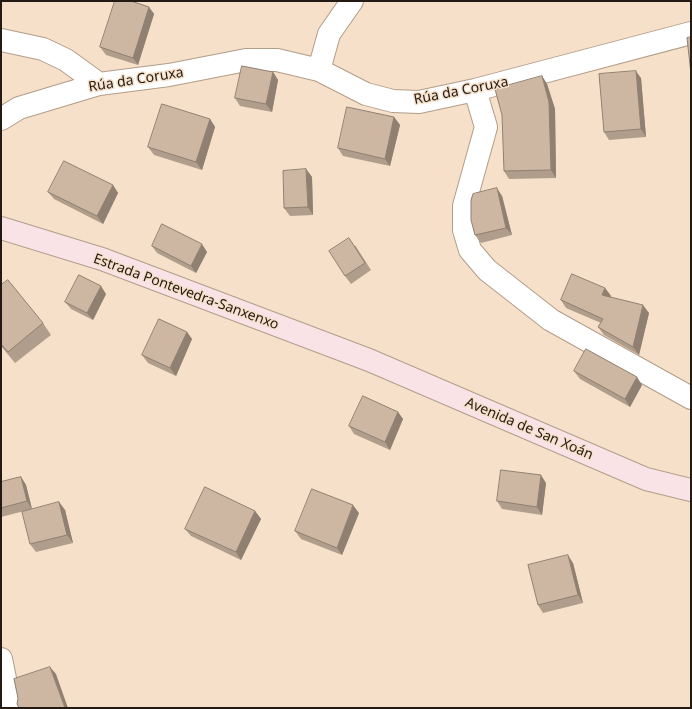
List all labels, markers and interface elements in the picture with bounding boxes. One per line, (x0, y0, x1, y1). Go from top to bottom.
street label: Rúa da Coruxa (87, 64, 185, 96)
street label: Rúa da Coruxa (412, 74, 510, 108)
street label: Estrada Pontevedra-Sanxenxo (91, 251, 281, 333)
street label: Avenida de San Xoán (462, 394, 596, 464)

